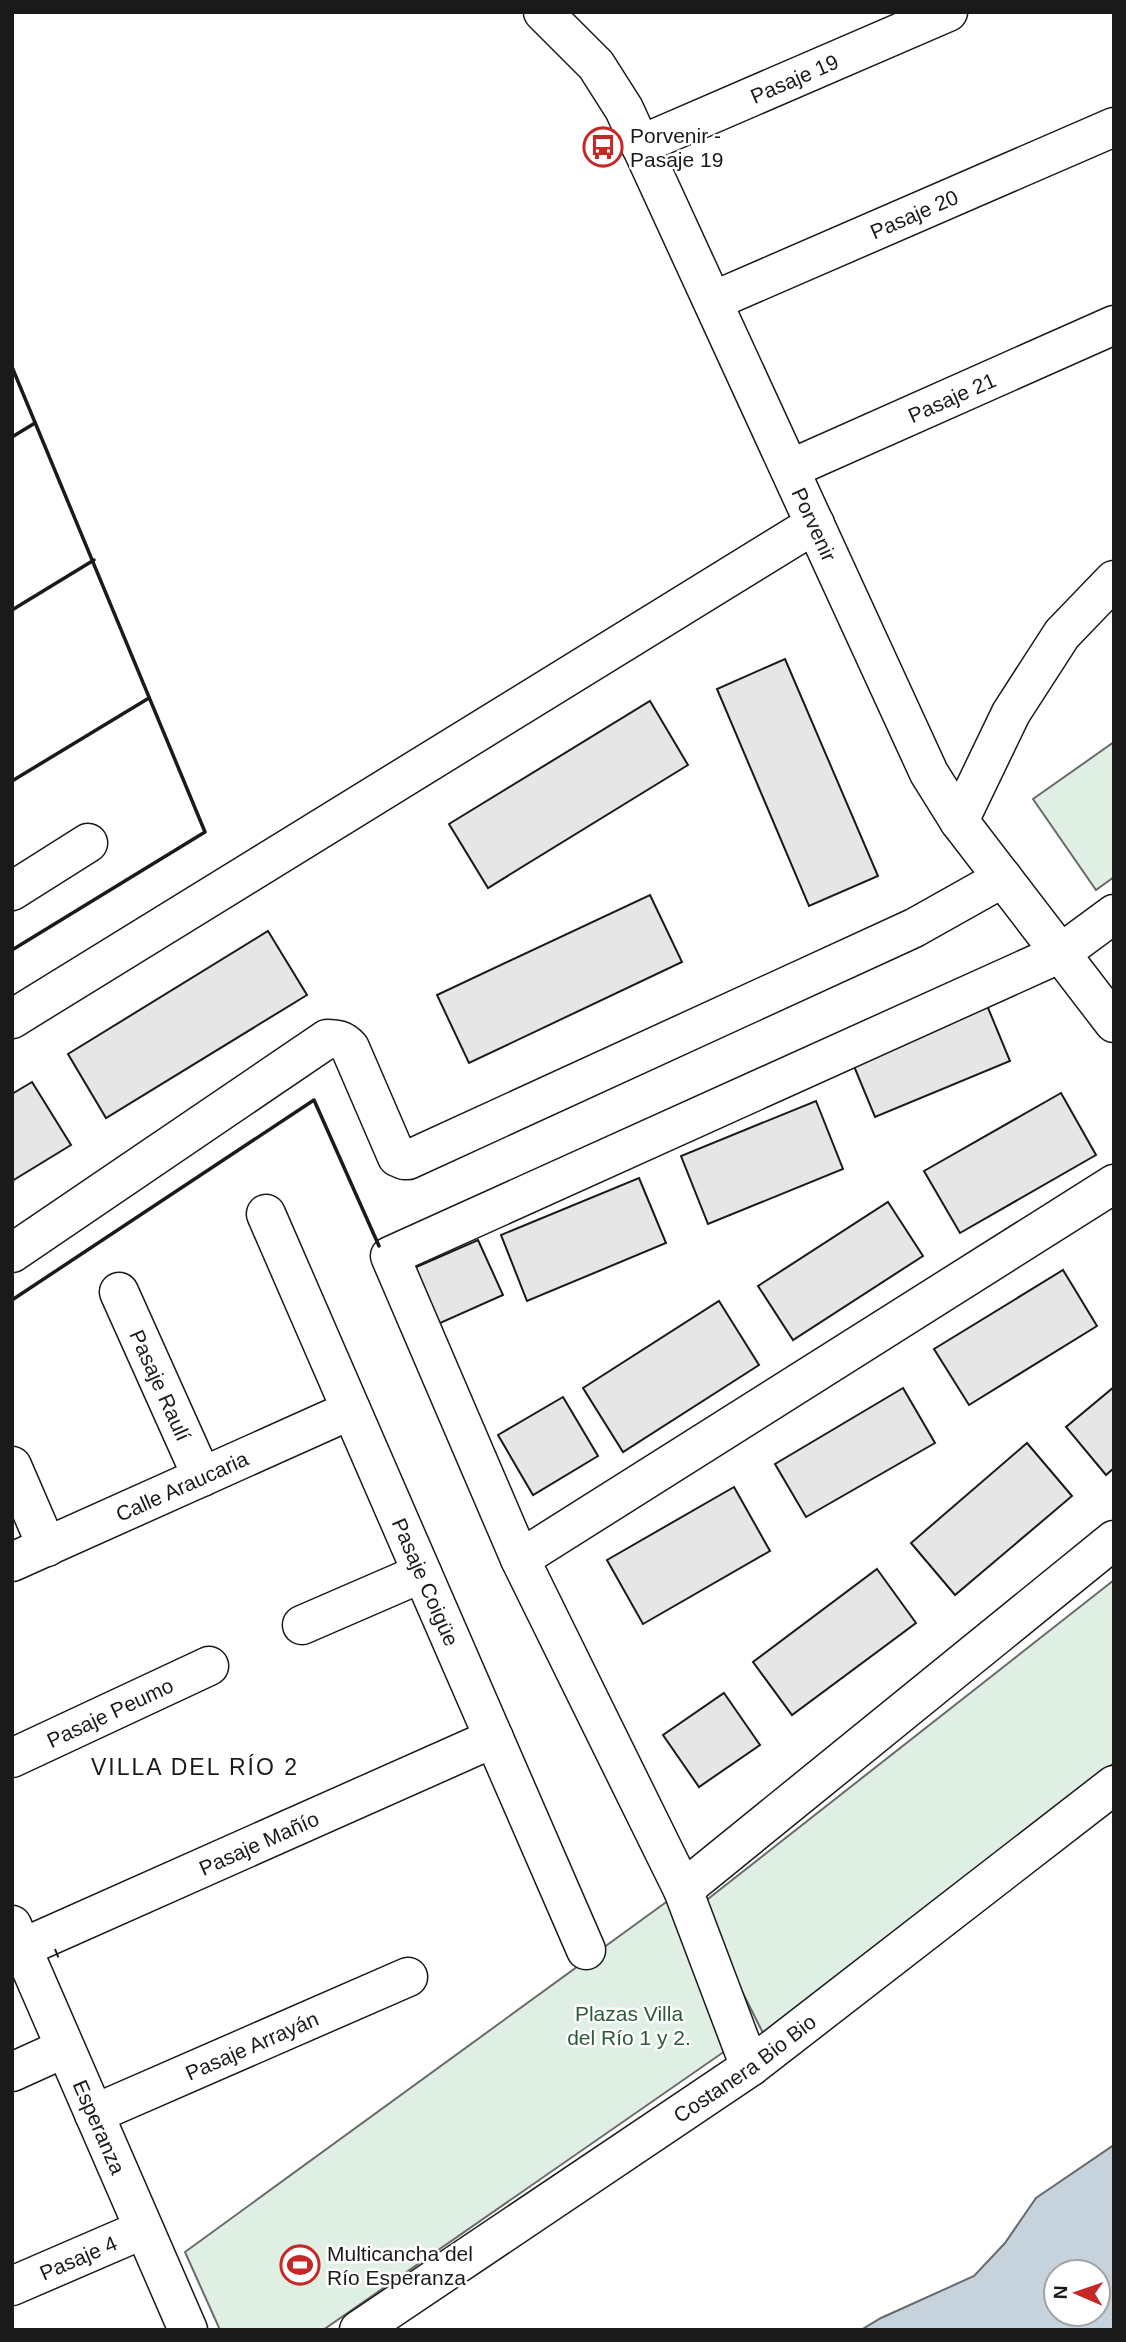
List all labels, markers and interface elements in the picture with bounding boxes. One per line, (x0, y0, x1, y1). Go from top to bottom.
street label: Pasaje 19 (747, 49, 842, 107)
place label: Porvenir - Pasaje 19 (630, 124, 723, 171)
bus stop icon: Porvenir - Pasaje 19 (582, 126, 624, 168)
street label: Pasaje 20 (866, 185, 961, 243)
street label: Pasaje 21 (904, 368, 999, 427)
street label: Porvenir (788, 484, 841, 565)
street label: Pasaje Raulí (126, 1326, 196, 1444)
street label: Calle Araucaria (112, 1446, 252, 1526)
street label: Pasaje Coigüe (388, 1514, 464, 1649)
street label: Pasaje Peumo (43, 1673, 177, 1752)
district label: VILLA DEL RÍO 2 (91, 1754, 299, 1780)
street label: Pasaje Mañío (195, 1806, 322, 1879)
park label: Plazas Villa del Río 1 y 2. (567, 2002, 691, 2049)
street label: Pasaje Arrayán (182, 2006, 322, 2084)
street label: Costanera Bio Bio (669, 2009, 820, 2127)
street label: Esperanza (69, 2076, 130, 2178)
street label: Pasaje 4 (36, 2231, 120, 2284)
place label: Multicancha del Río Esperanza (327, 2242, 473, 2289)
sports icon: Multicancha del Río Esperanza (279, 2244, 321, 2286)
north arrow (1042, 2258, 1112, 2328)
text: N (1050, 2285, 1071, 2300)

